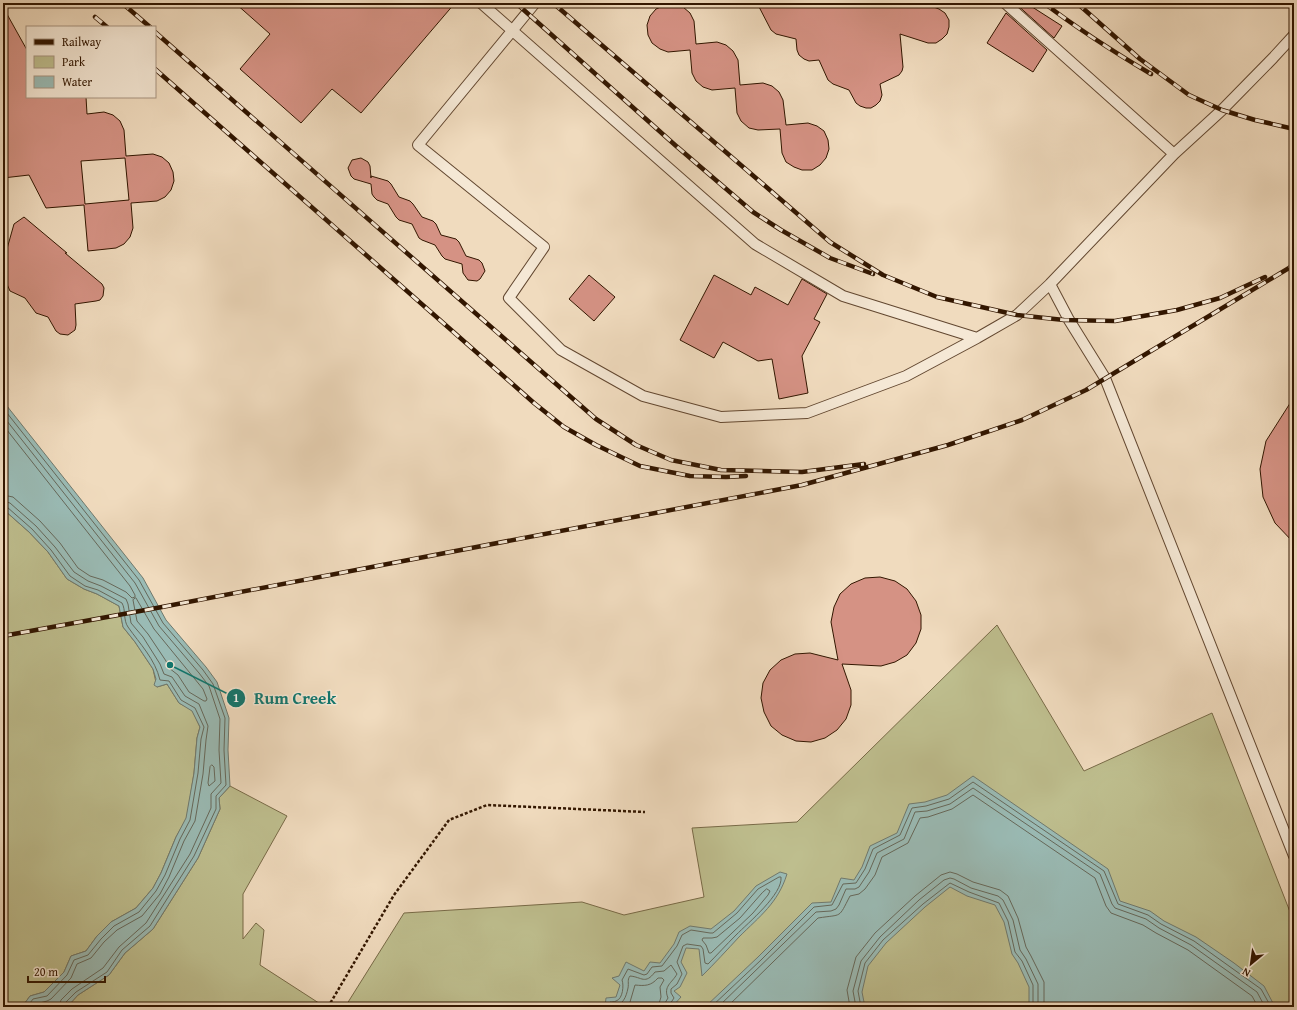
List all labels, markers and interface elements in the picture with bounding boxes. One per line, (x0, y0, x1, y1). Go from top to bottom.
legend (26, 26, 156, 98)
text: Railway (62, 33, 101, 50)
text: Park (62, 53, 86, 70)
text: Water (62, 73, 92, 90)
callout: Rum Creek (226, 683, 345, 712)
text: Rum Creek (254, 685, 336, 710)
text: 1 (233, 689, 239, 706)
north arrow (1231, 944, 1271, 984)
scale bar (28, 958, 105, 984)
text: 20 m (34, 963, 58, 980)
text: N (1238, 964, 1253, 982)

